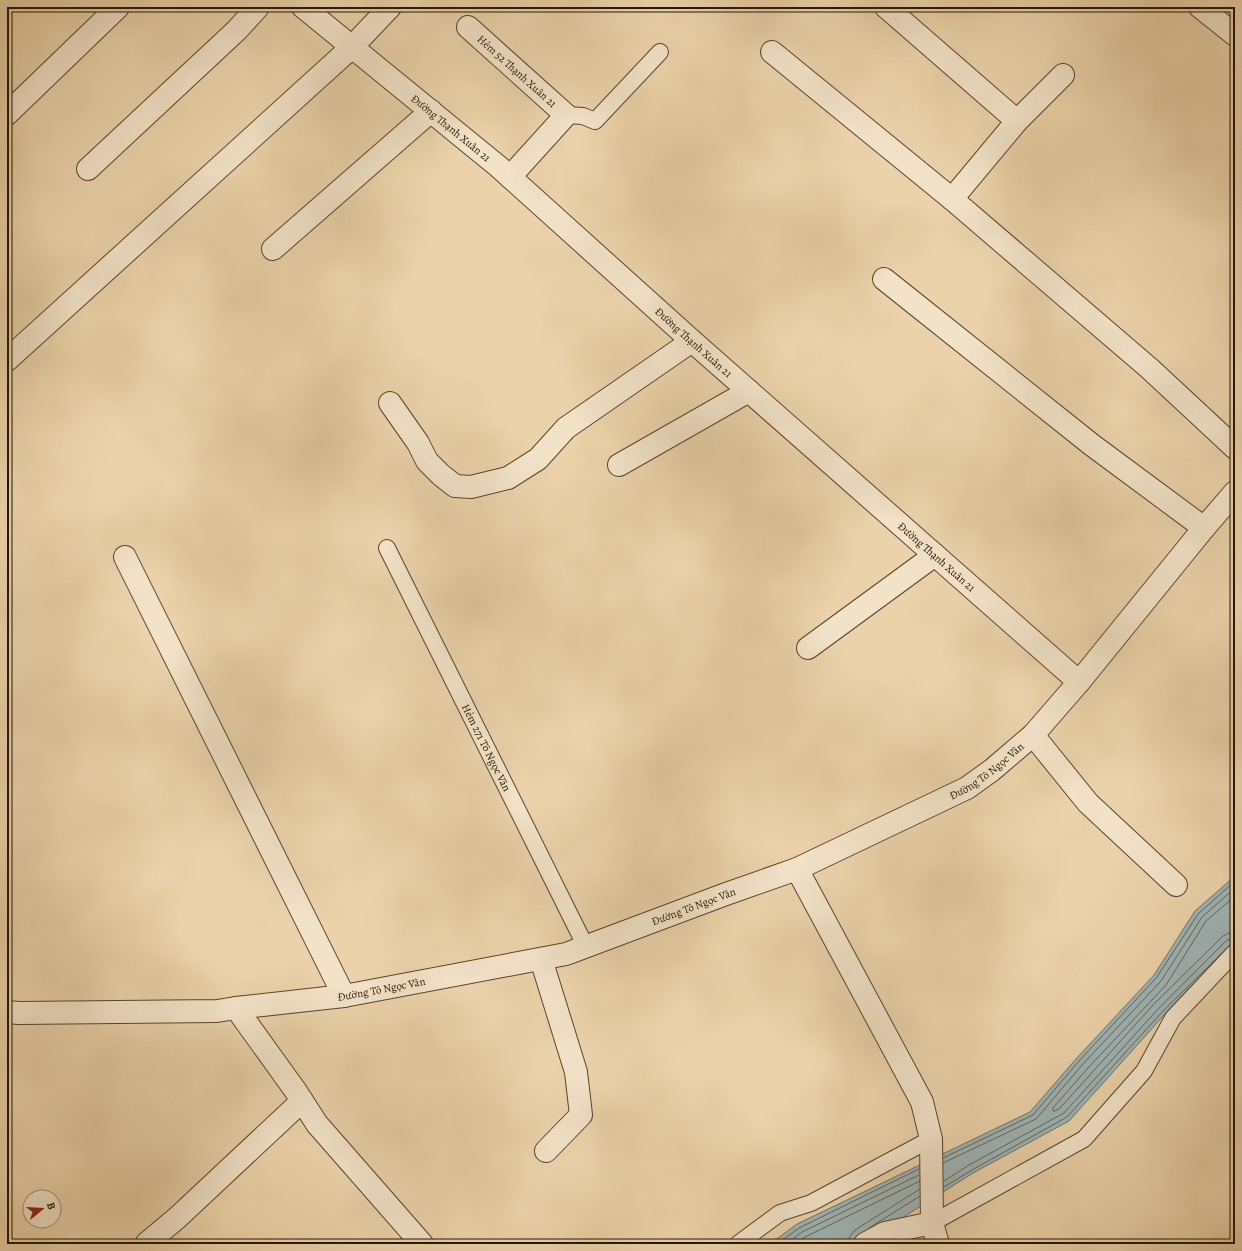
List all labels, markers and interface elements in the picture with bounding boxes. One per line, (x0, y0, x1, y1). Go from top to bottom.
street label: Hẻm 52 Thạnh Xuân 21 (474, 31, 560, 111)
street label: Đường Thạnh Xuân 21 (408, 91, 494, 165)
street label: Đường Thạnh Xuân 21 (652, 304, 736, 381)
street label: Đường Thạnh Xuân 21 (895, 518, 979, 595)
street label: Hẻm 271 Tô Ngọc Vân (458, 701, 515, 794)
street label: Đường Tô Ngọc Vân (947, 739, 1027, 803)
street label: Đường Tô Ngọc Vân (649, 884, 738, 929)
street label: Đường Tô Ngọc Vân (337, 973, 426, 1004)
north arrow (22, 1189, 62, 1229)
text: B (43, 1200, 59, 1212)

